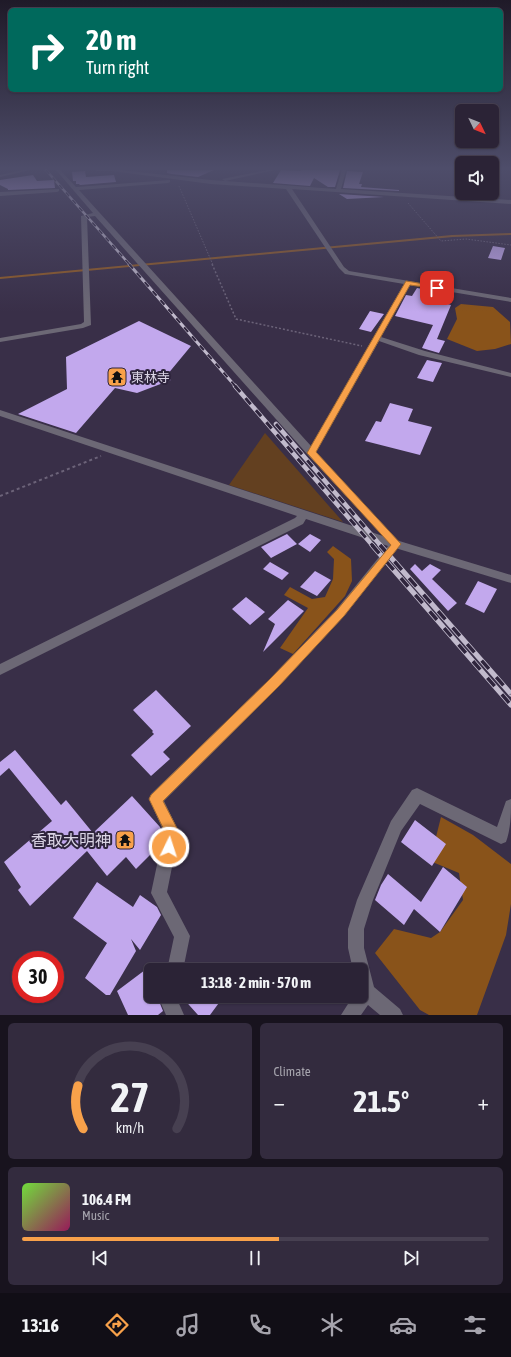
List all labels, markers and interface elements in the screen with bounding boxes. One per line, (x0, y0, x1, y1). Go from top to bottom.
icon: right (20, 24, 72, 76)
text: 20 m (86, 24, 136, 56)
text: Turn right (86, 57, 149, 78)
north arrow (455, 104, 499, 148)
map controls (455, 104, 499, 200)
button: sound (455, 156, 499, 200)
pin (420, 271, 454, 305)
icon: arrive (426, 277, 448, 299)
temple icon: 東林寺 (106, 366, 128, 388)
place label: 東林寺 (131, 370, 170, 385)
position arrow (148, 826, 190, 868)
temple icon: 香取大明神 (114, 829, 136, 851)
place label: 香取大明神 (31, 831, 111, 849)
speed limit sign: 30 (12, 951, 64, 1003)
text: 13:18 · 2 min · 570 m (201, 974, 311, 991)
text: Climate (274, 1064, 311, 1079)
text: 27 (110, 1073, 149, 1121)
text: 21.5° (353, 1084, 409, 1118)
text: − (274, 1089, 285, 1115)
text: + (478, 1089, 489, 1115)
text: km/h (116, 1120, 144, 1136)
text: 106.4 FM (82, 1191, 131, 1208)
text: Music (82, 1208, 109, 1223)
icon: previous (89, 1247, 111, 1269)
icon: pause (244, 1247, 266, 1269)
icon: next (400, 1247, 422, 1269)
icon: directions (103, 1311, 131, 1339)
icon: music (174, 1311, 202, 1339)
icon: phone (246, 1311, 274, 1339)
icon: climate (318, 1311, 346, 1339)
icon: car (389, 1311, 417, 1339)
icon: filters (461, 1311, 489, 1339)
text: 13:16 (22, 1315, 59, 1336)

